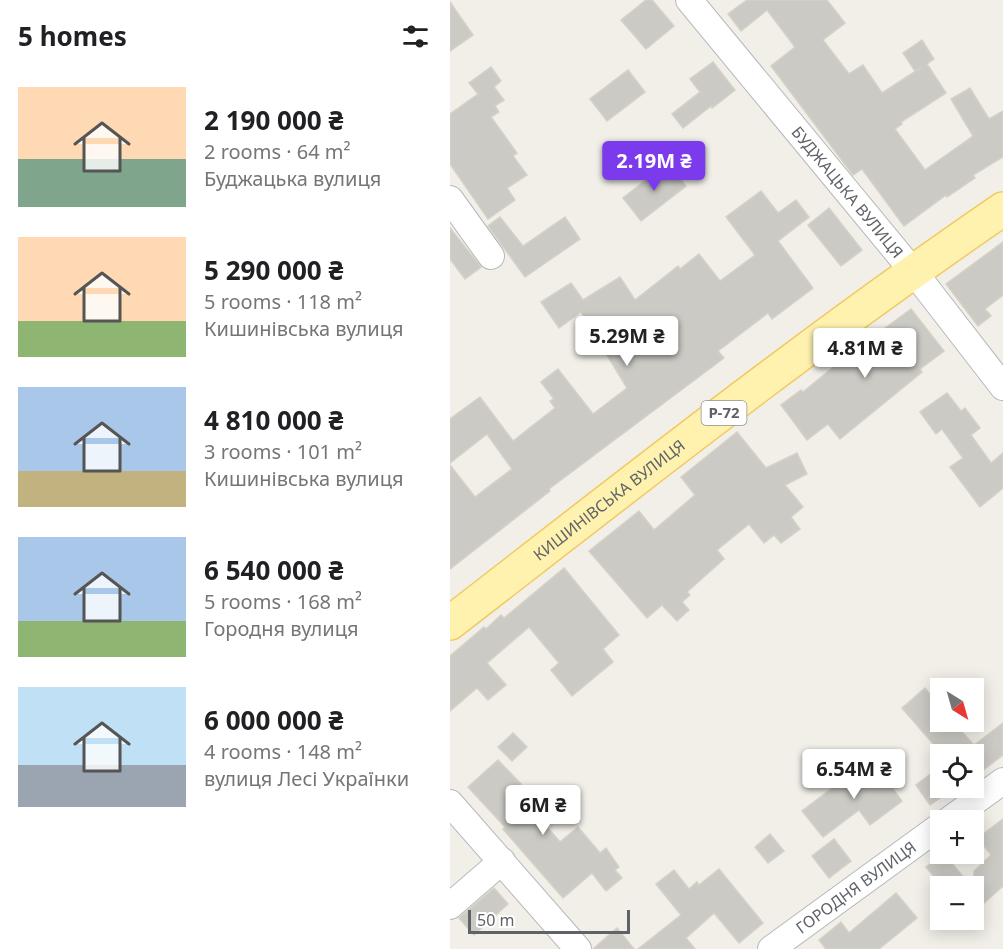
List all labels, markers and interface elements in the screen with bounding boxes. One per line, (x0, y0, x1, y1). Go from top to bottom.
text: 5 homes (18, 18, 127, 54)
icon: filters (399, 20, 432, 53)
text: 2 190 000 ₴ (204, 102, 343, 138)
icon: home (66, 111, 138, 183)
street label: БУДЖАЦЬКА ВУЛИЦЯ (787, 122, 908, 262)
text: 2 rooms · 64 m² (204, 138, 351, 165)
pin: 2.19M ₴ (599, 141, 709, 192)
text: 2.19M ₴ (616, 147, 692, 174)
text: Буджацька вулиця (204, 165, 381, 192)
text: 5 290 000 ₴ (204, 252, 343, 288)
icon: home (66, 261, 138, 333)
text: 5 rooms · 118 m² (204, 288, 362, 315)
text: Кишинівська вулиця (204, 315, 403, 342)
pin: 5.29M ₴ (572, 316, 682, 367)
text: 5.29M ₴ (589, 322, 665, 349)
pin: 4.81M ₴ (810, 328, 920, 379)
text: 4.81M ₴ (827, 334, 903, 361)
road number: Р-72 (702, 401, 746, 425)
text: 4 810 000 ₴ (204, 402, 343, 438)
icon: home (66, 411, 138, 483)
street label: КИШИНІВСЬКА ВУЛИЦЯ (528, 434, 689, 566)
text: 3 rooms · 101 m² (204, 438, 362, 465)
text: Кишинівська вулиця (204, 465, 403, 492)
text: 6 540 000 ₴ (204, 552, 343, 588)
icon: home (66, 561, 138, 633)
text: 5 rooms · 168 m² (204, 588, 362, 615)
text: Городня вулиця (204, 615, 358, 642)
north arrow (930, 678, 984, 732)
map controls (930, 678, 984, 930)
text: 6 000 000 ₴ (204, 702, 343, 738)
icon: home (66, 711, 138, 783)
text: 4 rooms · 148 m² (204, 738, 362, 765)
button: locate (930, 744, 984, 798)
pin: 6.54M ₴ (799, 749, 909, 800)
text: 6.54M ₴ (816, 755, 892, 782)
text: вулиця Лесі Українки (204, 765, 409, 792)
pin: 6M ₴ (507, 785, 579, 836)
text: 6M ₴ (520, 791, 566, 818)
button: + (930, 810, 984, 864)
street label: ГОРОДНЯ ВУЛИЦЯ (791, 836, 921, 938)
button: − (930, 876, 984, 930)
scale bar (468, 907, 630, 934)
text: 50 m (477, 909, 514, 931)

